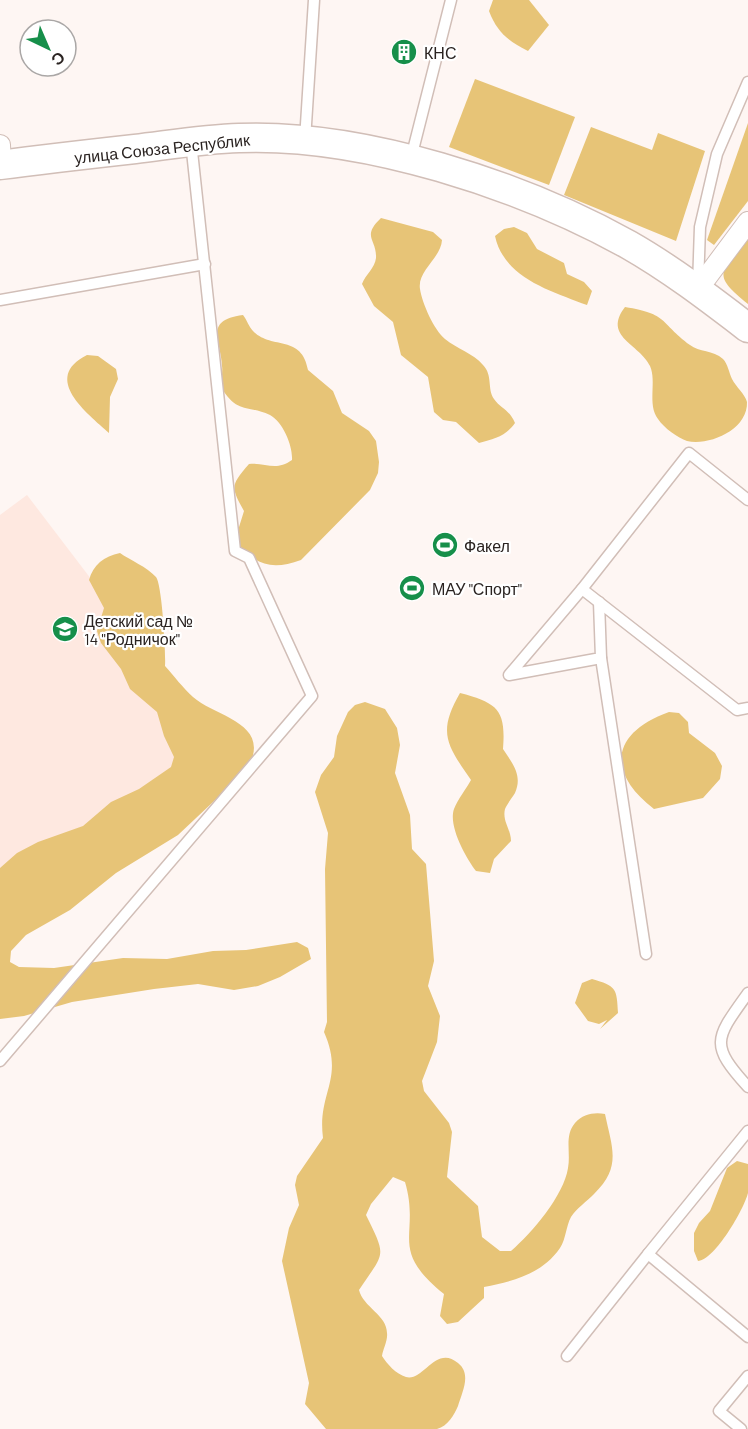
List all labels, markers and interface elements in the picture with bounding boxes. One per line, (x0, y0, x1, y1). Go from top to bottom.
north arrow (18, 18, 78, 78)
building icon: КНС (389, 37, 419, 67)
place label: КНС (424, 43, 456, 62)
text: С (48, 48, 70, 70)
street label: улица Союза Республик (73, 129, 252, 167)
sports icon: Факел (430, 530, 460, 560)
place label: Факел (464, 536, 510, 555)
sports icon: МАУ "Спорт" (397, 573, 427, 603)
place label: МАУ "Спорт" (432, 579, 522, 598)
place label: Детский сад № 14 "Родничок" (84, 611, 193, 648)
school or university icon: Детский сад № 14 "Родничок" (50, 614, 80, 644)

